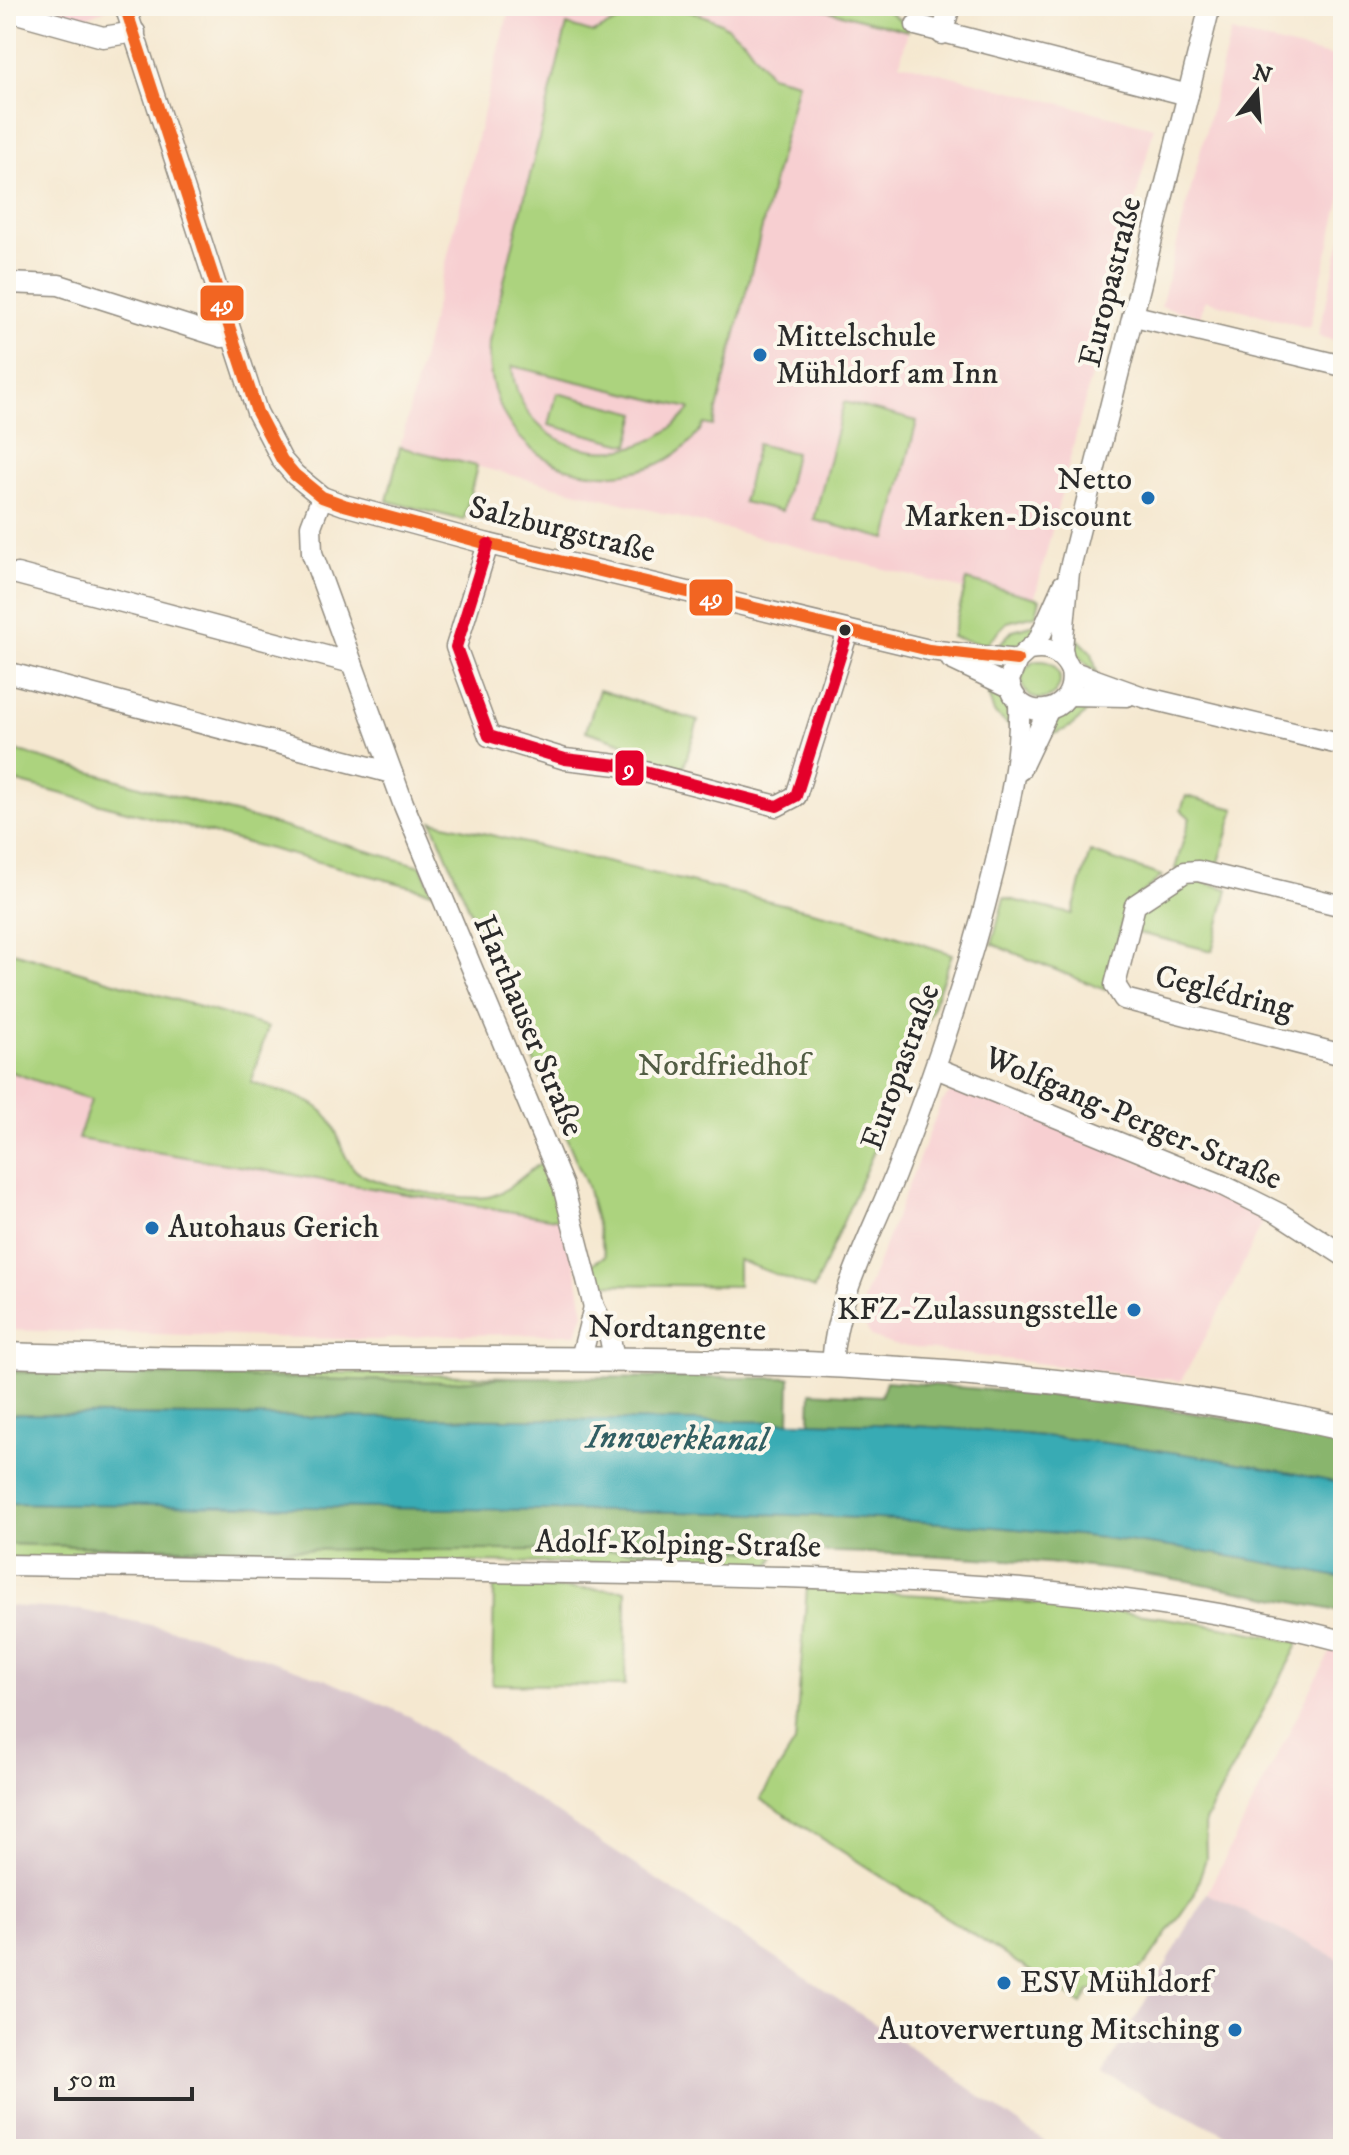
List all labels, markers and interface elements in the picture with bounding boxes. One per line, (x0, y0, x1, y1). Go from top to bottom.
north arrow (1217, 52, 1297, 132)
text: N (1250, 59, 1275, 90)
street label: Europastraße (1071, 193, 1151, 371)
line badge: 49 (199, 284, 245, 322)
text: 49 (210, 291, 234, 318)
place label: Mittelschule Mühldorf am Inn (776, 317, 999, 394)
marker: Mittelschule Mühldorf am Inn (751, 346, 769, 364)
place label: Netto Marken-Discount (905, 460, 1132, 537)
street label: Salzburgstraße (465, 488, 659, 572)
marker: Netto Marken-Discount (1139, 489, 1157, 507)
line badge: 49 (688, 578, 734, 617)
text: 49 (699, 585, 723, 612)
unlabelled marker (837, 622, 853, 638)
line badge: 9 (614, 749, 645, 787)
text: 9 (622, 756, 635, 783)
street label: Harthauser Straße (463, 909, 593, 1143)
street label: Ceglédring (1151, 957, 1298, 1030)
street label: Europastraße (852, 978, 950, 1156)
street label: Wolfgang-Perger-Straße (977, 1038, 1288, 1200)
park label: Nordfriedhof (638, 1046, 813, 1086)
place label: Autohaus Gerich (168, 1208, 379, 1248)
marker: Autohaus Gerich (143, 1219, 161, 1237)
place label: KFZ-Zulassungsstelle (837, 1290, 1118, 1330)
marker: KFZ-Zulassungsstelle (1125, 1301, 1143, 1319)
street label: Nordtangente (588, 1307, 766, 1351)
water label: Innwerkkanal (584, 1416, 771, 1462)
street label: Adolf-Kolping-Straße (534, 1523, 822, 1567)
place label: ESV Mühldorf (1020, 1963, 1216, 2003)
marker: ESV Mühldorf (995, 1974, 1013, 1992)
place label: Autoverwertung Mitsching (878, 2010, 1219, 2050)
marker: Autoverwertung Mitsching (1226, 2021, 1244, 2039)
scale bar (56, 2051, 192, 2101)
text: 50 m (68, 2065, 116, 2095)

